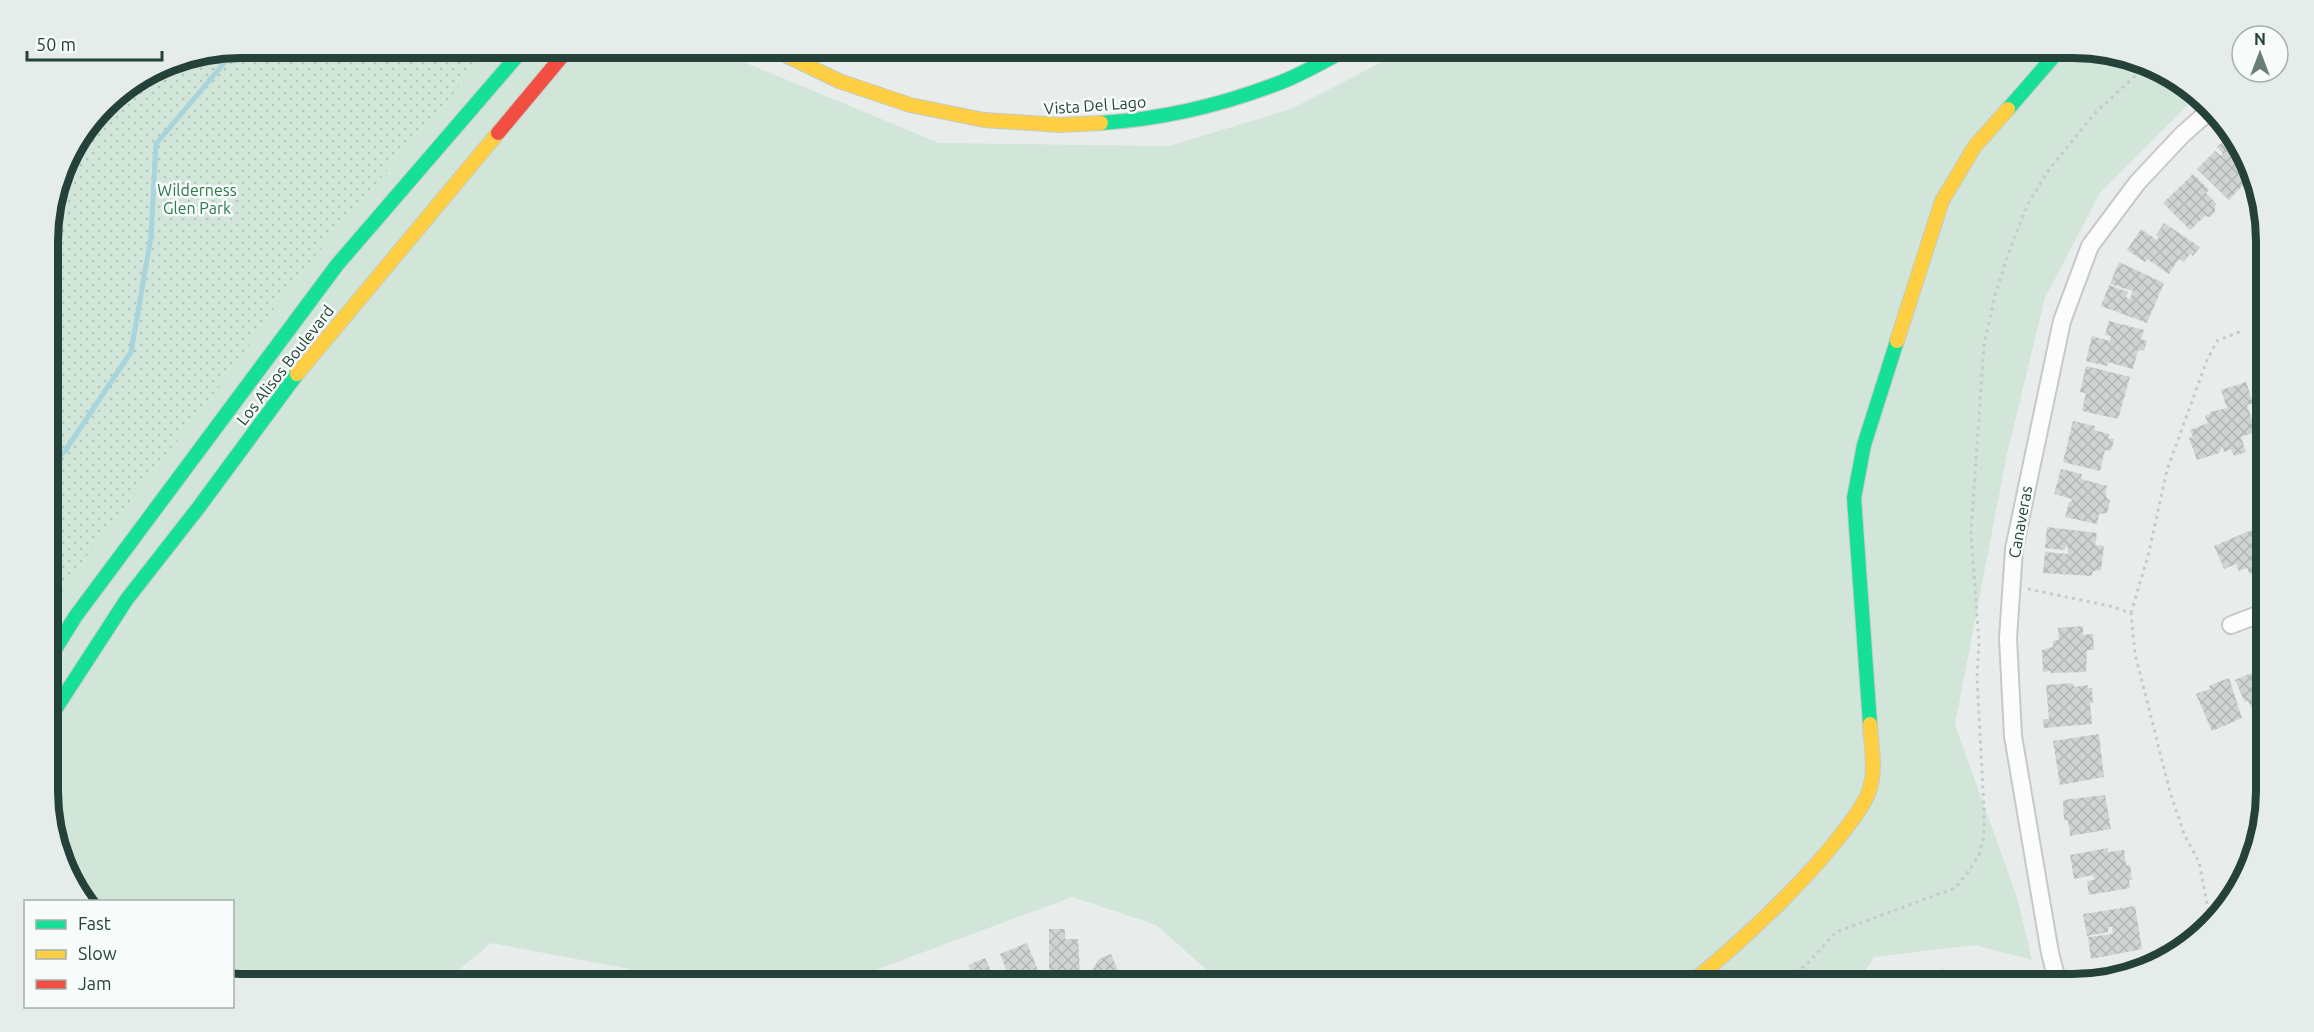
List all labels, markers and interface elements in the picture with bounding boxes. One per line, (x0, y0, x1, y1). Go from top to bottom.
scale bar (27, 24, 162, 62)
north arrow (2230, 24, 2290, 84)
text: N (2254, 30, 2266, 48)
text: 50 m (36, 34, 76, 54)
street label: Vista Del Lago (1043, 92, 1147, 118)
park label: Wilderness Glen Park (157, 181, 237, 217)
street label: Los Alisos Boulevard (233, 302, 337, 428)
street label: Canaveras (2005, 484, 2035, 560)
legend (24, 900, 234, 1008)
text: Fast (78, 913, 111, 933)
text: Slow (78, 943, 117, 963)
text: Jam (78, 973, 112, 993)

